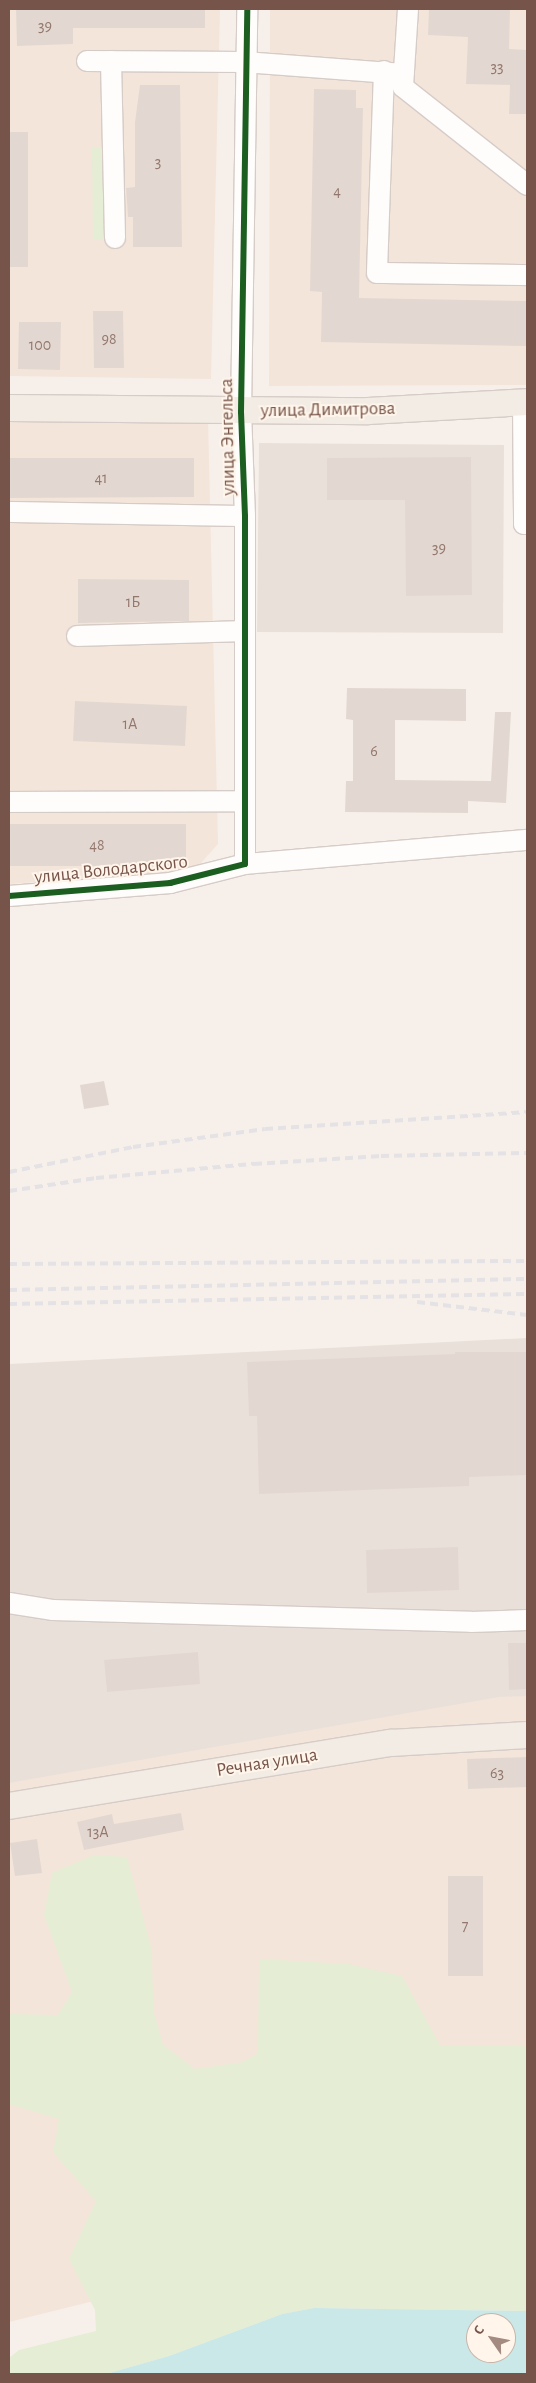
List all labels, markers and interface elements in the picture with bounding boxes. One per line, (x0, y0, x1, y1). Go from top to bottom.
house number: 39 (38, 16, 52, 36)
house number: 33 (490, 57, 504, 77)
house number: 3 (155, 152, 161, 172)
house number: 4 (333, 181, 341, 201)
house number: 98 (101, 329, 117, 349)
house number: 100 (29, 335, 51, 355)
street label: улица Энгельса (216, 378, 240, 496)
street label: улица Димитрова (260, 397, 396, 423)
house number: 41 (94, 468, 108, 488)
house number: 39 (432, 538, 446, 558)
house number: 1Б (126, 592, 140, 612)
house number: 1А (123, 714, 137, 734)
house number: 6 (370, 741, 378, 761)
house number: 48 (89, 835, 105, 855)
street label: улица Володарского (33, 851, 189, 889)
street label: Речная улица (215, 1744, 319, 1782)
house number: 63 (490, 1763, 504, 1783)
house number: 13А (87, 1822, 109, 1842)
house number: 7 (462, 1916, 468, 1936)
north arrow (466, 2313, 516, 2363)
text: С (471, 2323, 487, 2337)

